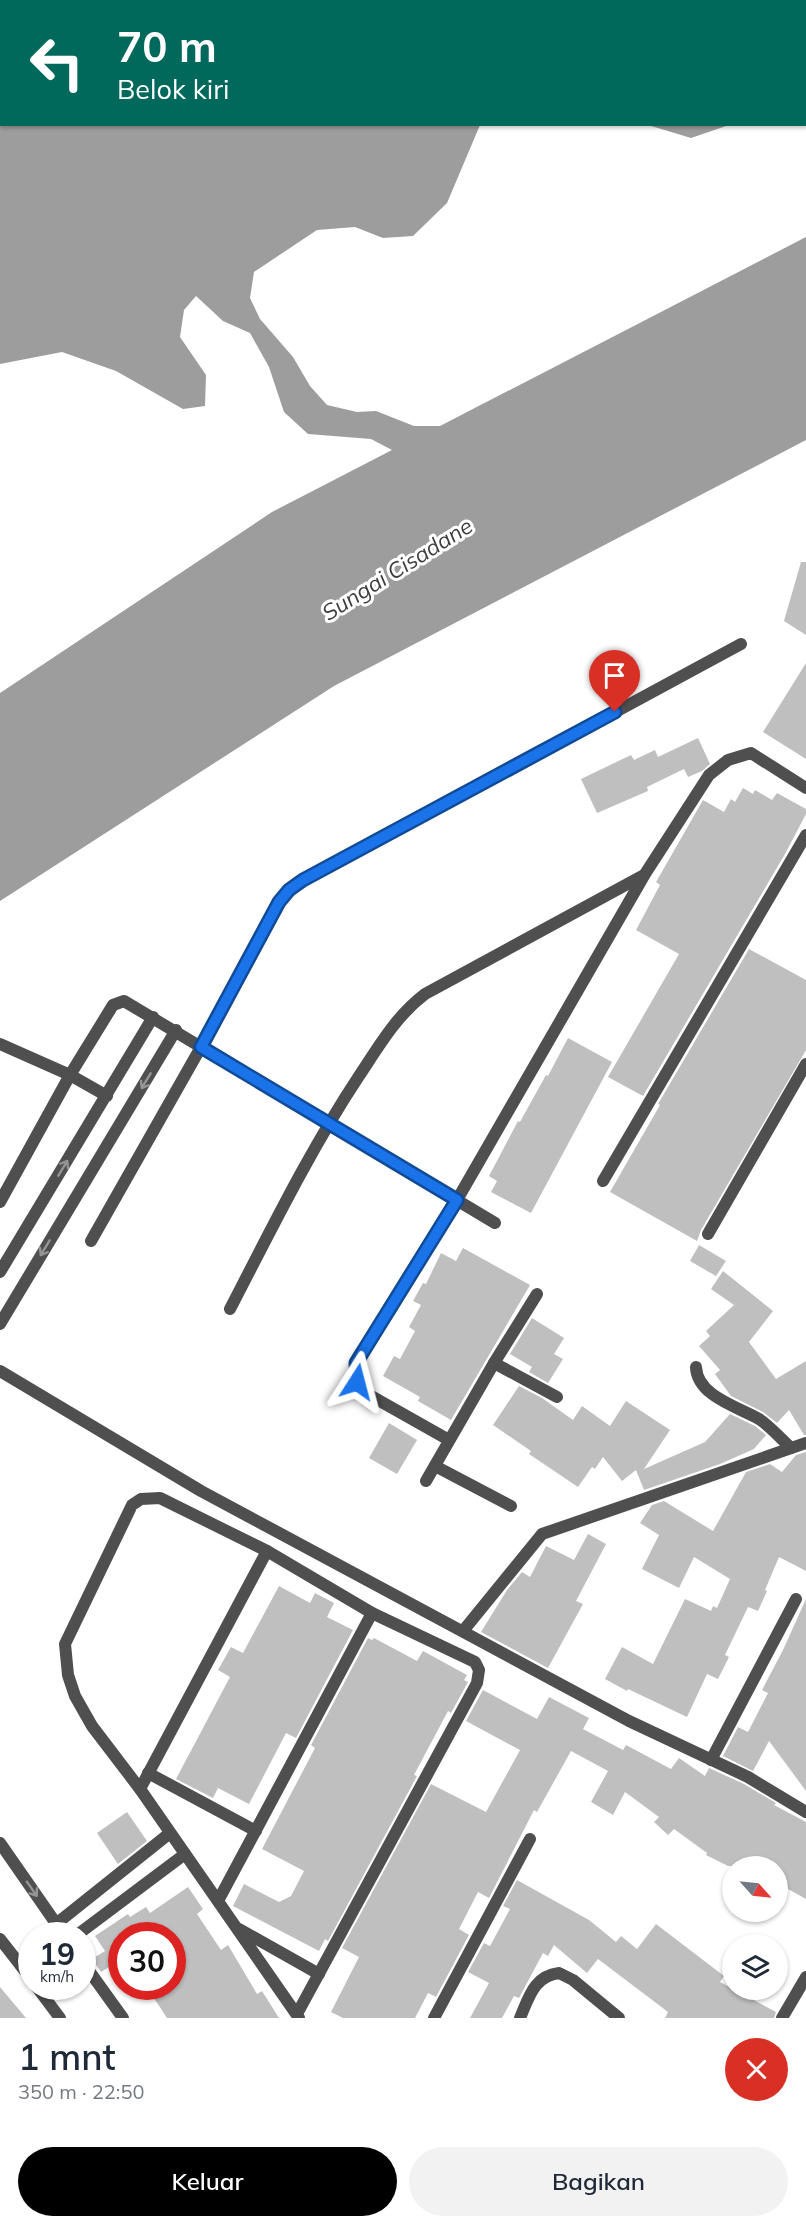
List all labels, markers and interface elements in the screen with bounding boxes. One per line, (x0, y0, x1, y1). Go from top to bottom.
text: 70 m (117, 20, 217, 73)
icon: left (18, 24, 96, 102)
text: Belok kiri (117, 72, 229, 106)
water label: Sungai Cisadane (316, 511, 478, 627)
pin (589, 650, 640, 712)
icon: arrive (598, 659, 631, 692)
one-way arrow (139, 1072, 151, 1089)
one-way arrow (57, 1160, 70, 1177)
one-way arrow (39, 1239, 51, 1256)
position arrow (325, 1350, 389, 1414)
north arrow (722, 1856, 788, 1922)
map controls (722, 1856, 788, 2000)
one-way arrow (26, 1881, 38, 1897)
speed limit sign: 30 (108, 1922, 186, 2000)
button: layers (722, 1934, 788, 2000)
text: 19 (39, 1935, 75, 1973)
text: km/h (40, 1967, 74, 1986)
text: 1 mnt (18, 2034, 116, 2079)
button: close (725, 2038, 788, 2101)
text: 350 m · 22:50 (18, 2079, 144, 2104)
button: Keluar (18, 2147, 397, 2216)
button: Bagikan (409, 2147, 788, 2216)

